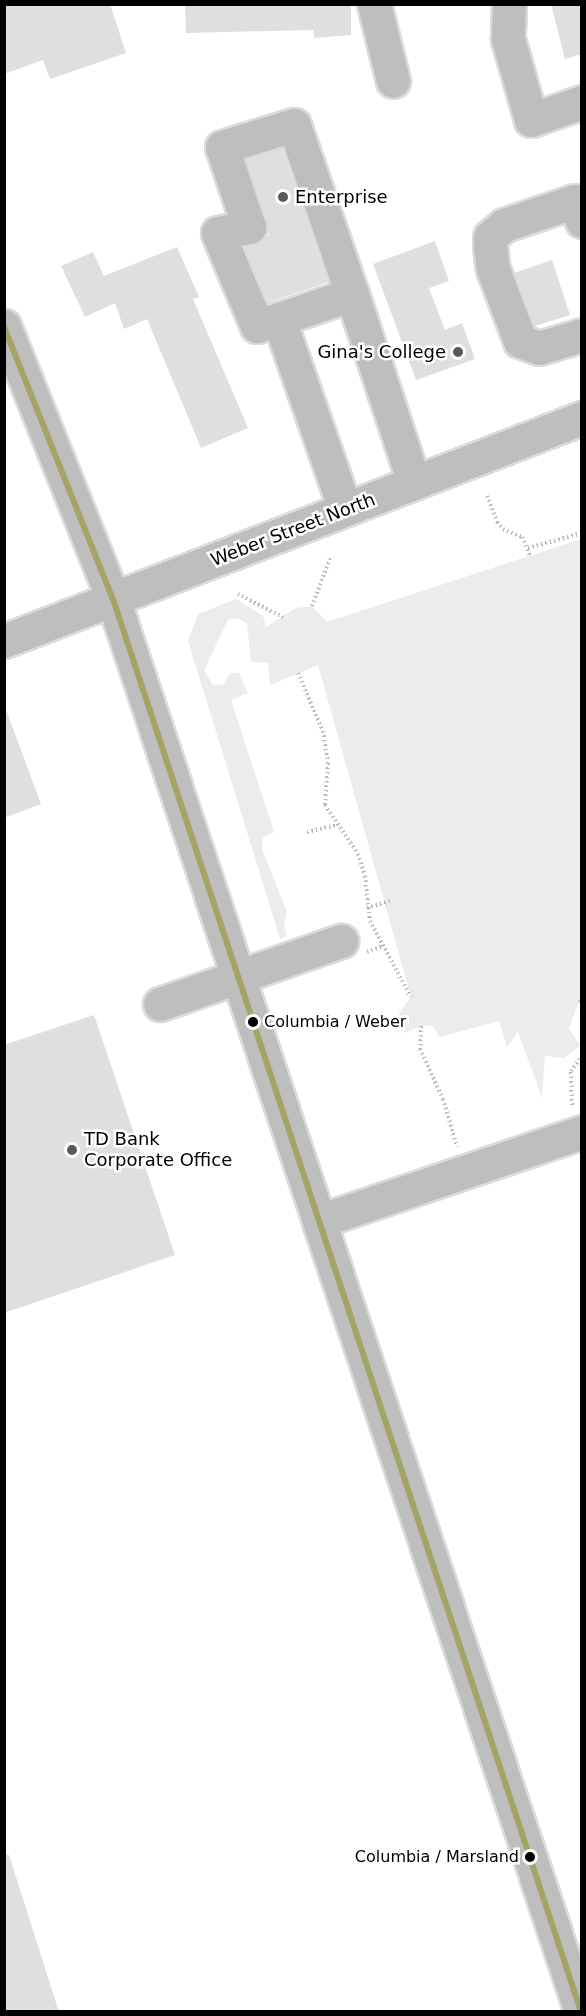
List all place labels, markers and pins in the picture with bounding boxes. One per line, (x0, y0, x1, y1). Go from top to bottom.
place label: Enterprise (295, 186, 388, 208)
marker: Enterprise (276, 190, 290, 204)
place label: Gina's College (317, 341, 446, 363)
marker: Gina's College (451, 345, 465, 359)
place label: Columbia / Weber (264, 1012, 406, 1032)
marker: Columbia / Weber (247, 1016, 259, 1028)
place label: TD Bank Corporate Office (84, 1129, 232, 1172)
marker: TD Bank Corporate Office (65, 1143, 79, 1157)
place label: Columbia / Marsland (355, 1847, 519, 1867)
marker: Columbia / Marsland (524, 1851, 536, 1863)

